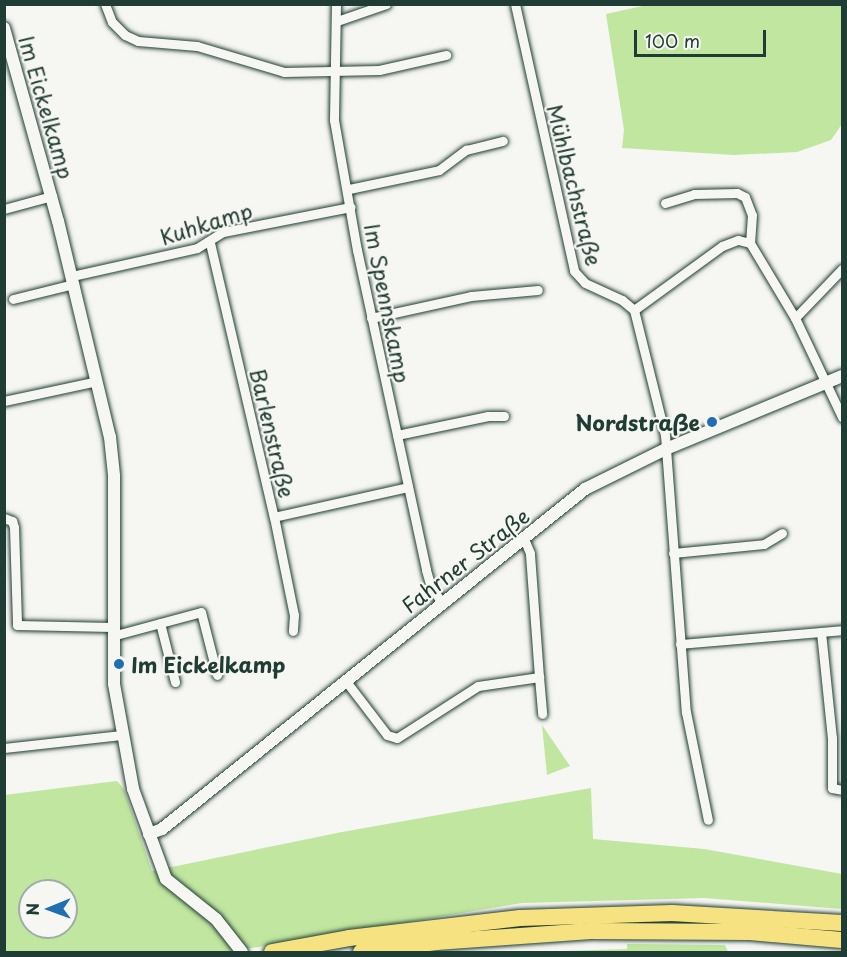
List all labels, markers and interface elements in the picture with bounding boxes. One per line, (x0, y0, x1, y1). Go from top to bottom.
scale bar (637, 18, 769, 56)
text: 100 m (645, 27, 700, 54)
street label: Im Eickelkamp (14, 32, 80, 182)
street label: Mühlbachstraße (543, 102, 607, 268)
street label: Kuhkamp (157, 197, 255, 249)
street label: Im Spennskamp (360, 221, 416, 385)
street label: Barlenstraße (246, 366, 300, 500)
place label: Nordstraße (576, 409, 700, 435)
marker: Nordstraße (705, 415, 719, 429)
street label: Fahrner Straße (396, 502, 534, 618)
place label: Im Eickelkamp (131, 651, 286, 677)
marker: Im Eickelkamp (112, 657, 126, 671)
north arrow (18, 879, 78, 939)
text: N (20, 903, 44, 916)

